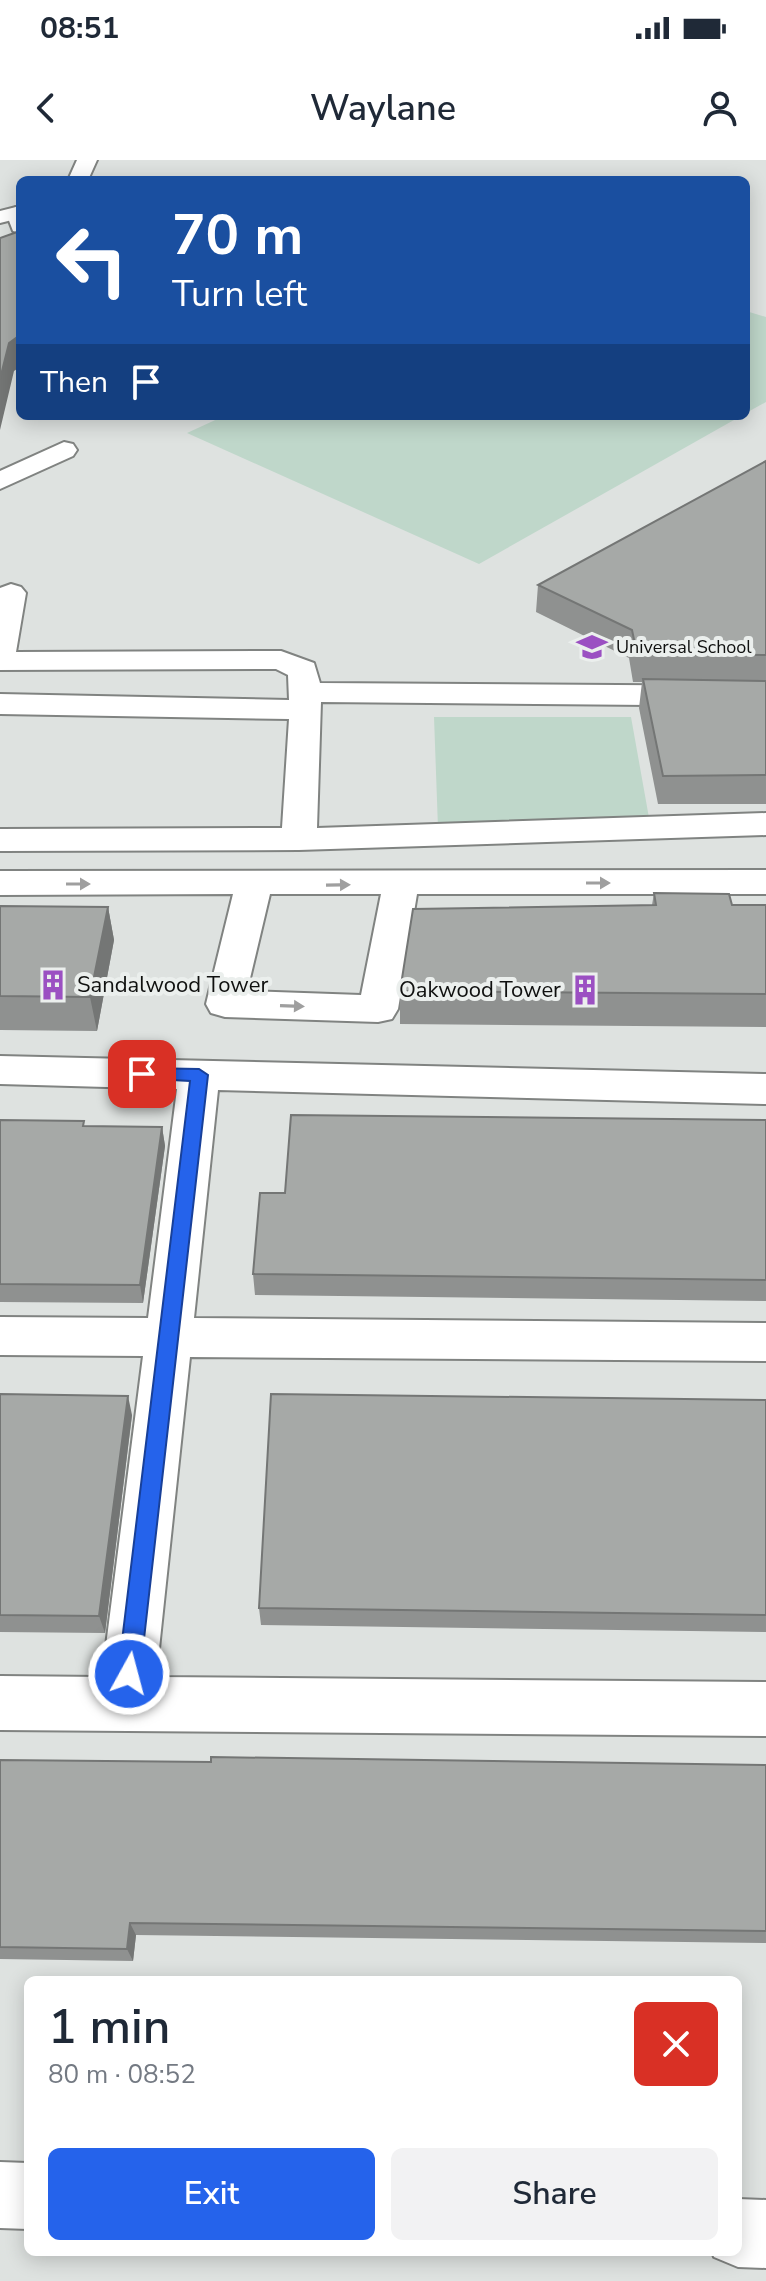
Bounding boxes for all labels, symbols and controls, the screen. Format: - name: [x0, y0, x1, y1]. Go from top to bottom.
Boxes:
- text: 08:51: [40, 8, 119, 49]
- text: Waylane: [310, 84, 456, 133]
- icon: back: [24, 86, 68, 130]
- icon: person: [698, 86, 742, 130]
- text: 70 m: [172, 197, 303, 274]
- icon: left: [40, 208, 144, 312]
- text: Turn left: [172, 270, 307, 319]
- icon: arrive: [124, 360, 168, 404]
- text: Then: [40, 362, 108, 403]
- school or university icon: Universal School: [575, 630, 609, 664]
- place label: Universal School: [616, 635, 752, 659]
- one-way arrow: [586, 877, 611, 889]
- one-way arrow: [66, 878, 91, 890]
- one-way arrow: [326, 879, 351, 891]
- building icon: Sandalwood Tower: [36, 968, 70, 1002]
- place label: Sandalwood Tower: [77, 970, 268, 1000]
- building icon: Oakwood Tower: [568, 973, 602, 1007]
- place label: Oakwood Tower: [399, 975, 561, 1005]
- one-way arrow: [280, 1000, 305, 1013]
- pin: [108, 1040, 176, 1108]
- icon: arrive: [120, 1052, 164, 1096]
- position arrow: [87, 1632, 171, 1716]
- text: 1 min: [48, 1994, 170, 2060]
- button: close: [634, 2002, 718, 2086]
- text: 80 m · 08:52: [48, 2057, 196, 2092]
- button: Exit: [48, 2148, 375, 2240]
- button: Share: [391, 2148, 718, 2240]

